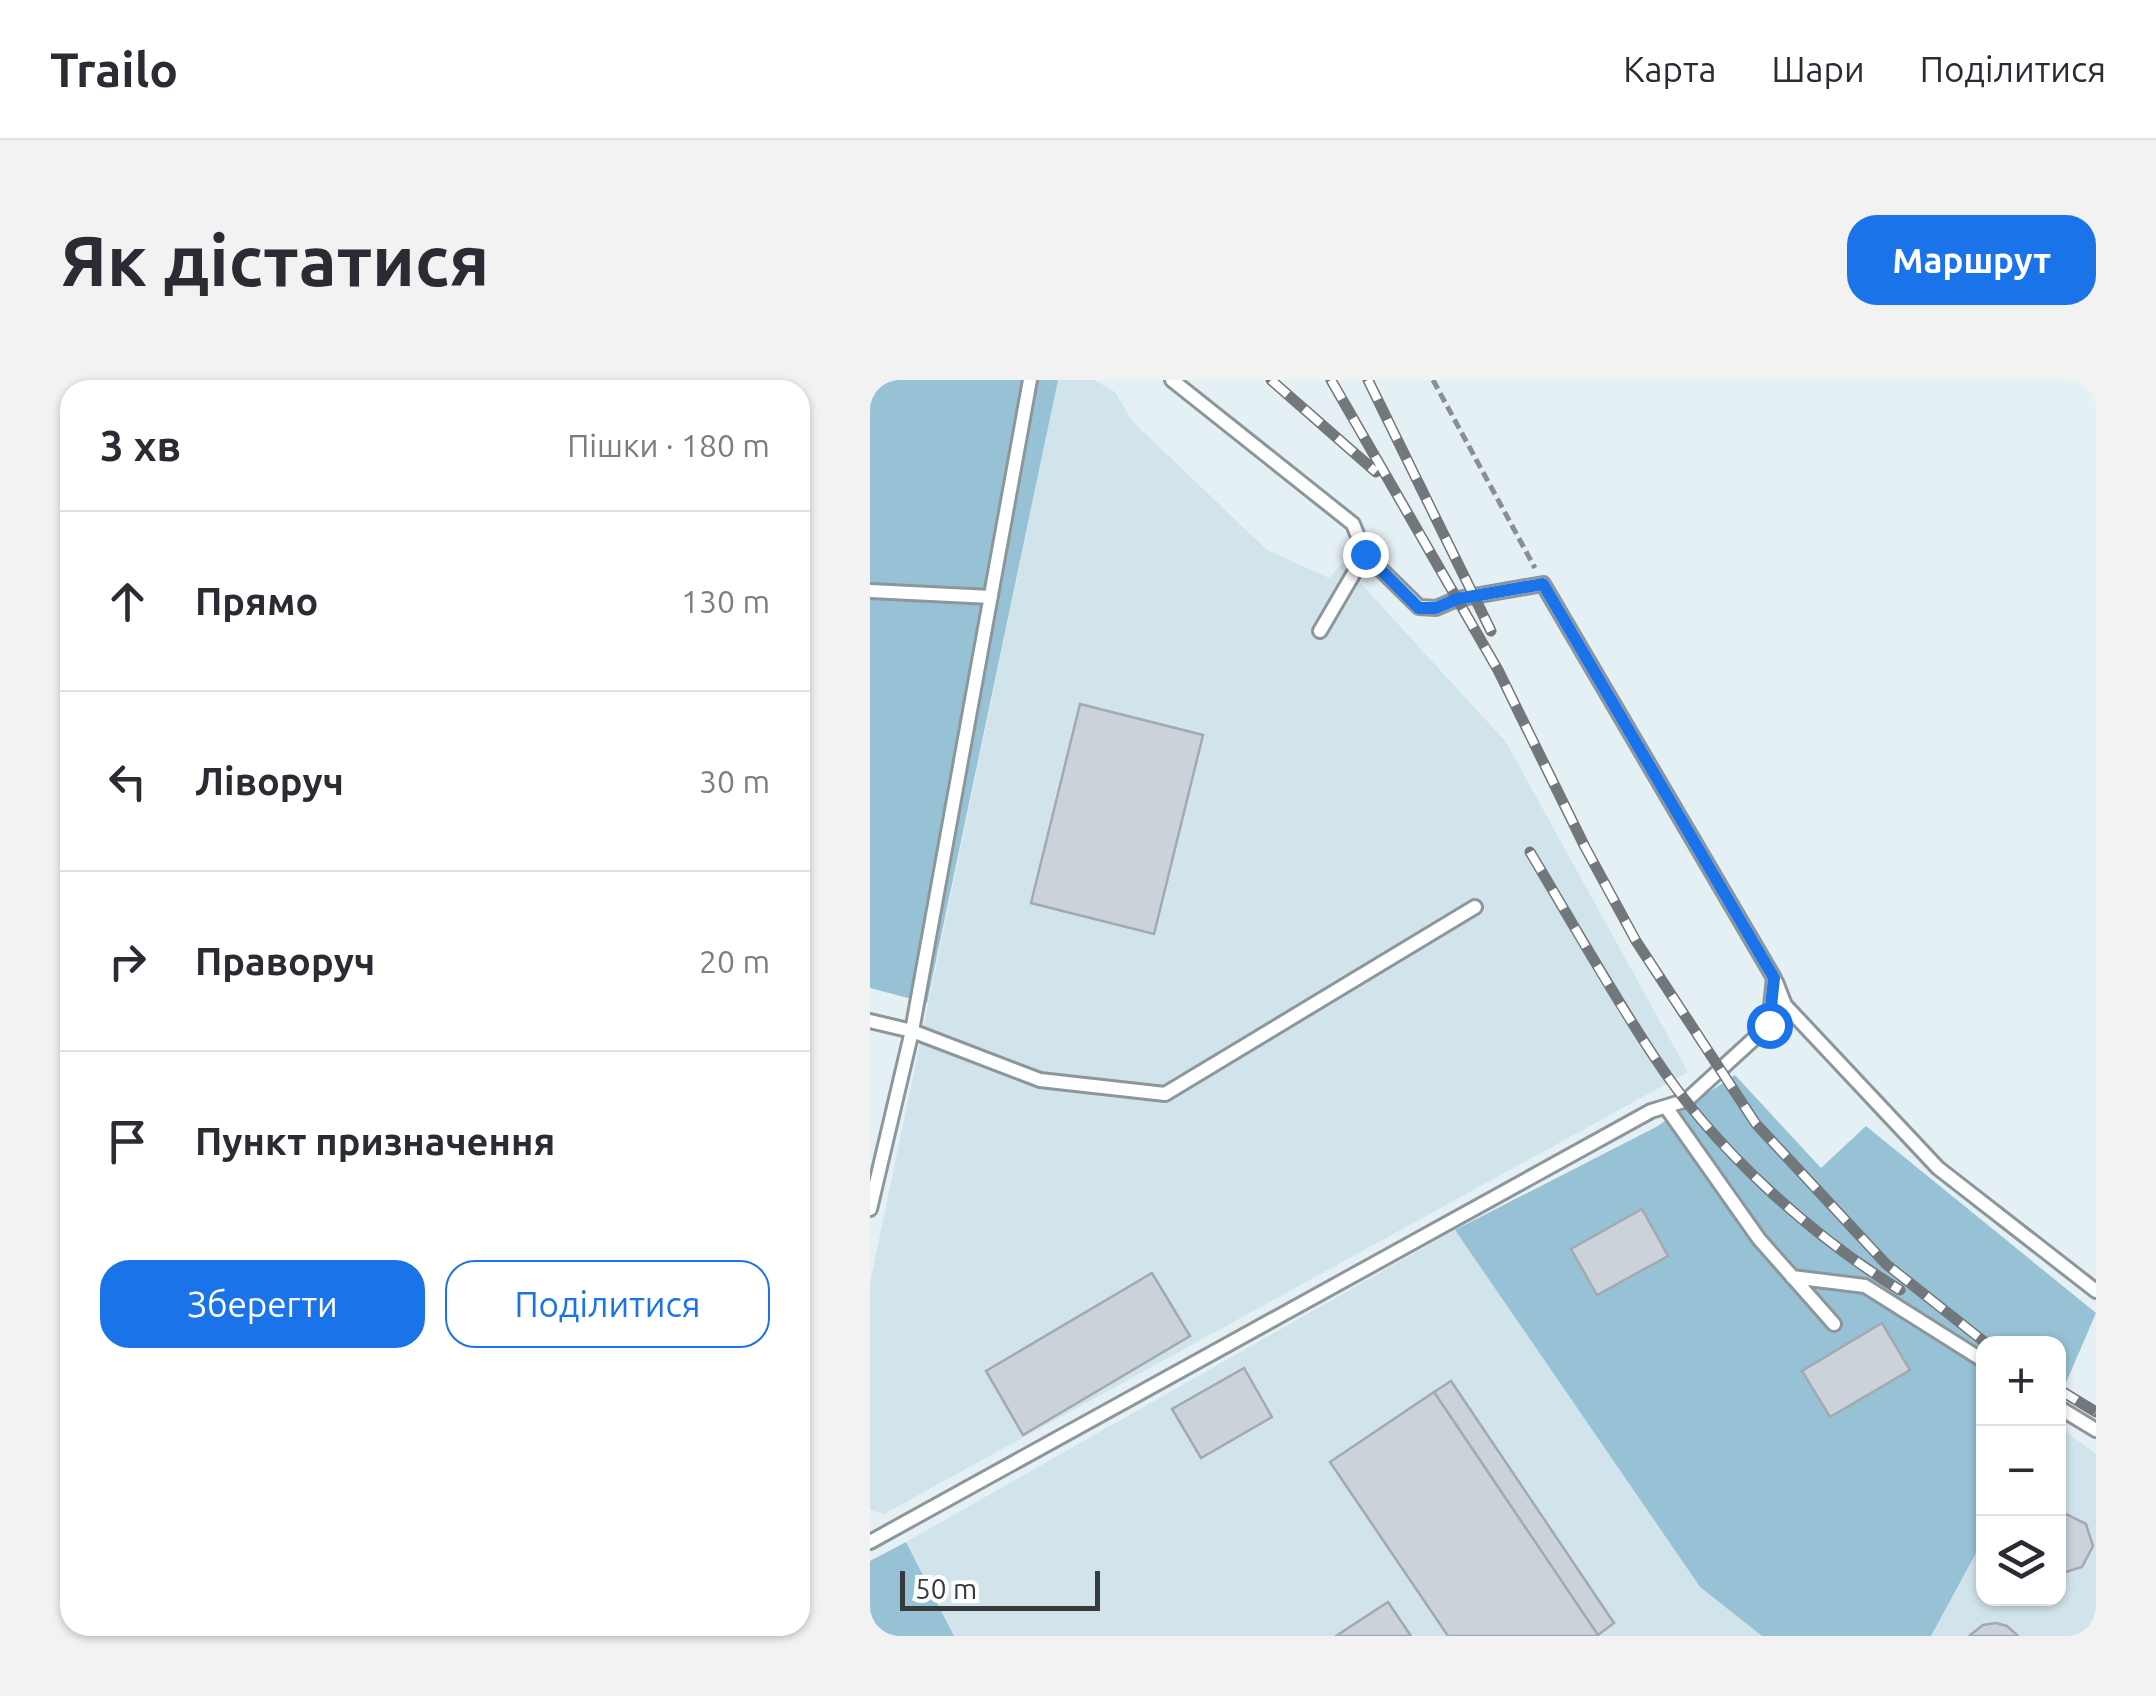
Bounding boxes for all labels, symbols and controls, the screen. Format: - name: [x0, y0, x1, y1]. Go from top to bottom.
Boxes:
- text: Trailo: [50, 42, 178, 96]
- text: Карта: [1623, 49, 1717, 89]
- text: Шари: [1772, 49, 1865, 89]
- text: Поділитися: [1920, 49, 2106, 89]
- button: Маршрут: [1847, 215, 2096, 305]
- text: Як дістатися: [60, 221, 489, 299]
- text: 3 хв: [100, 422, 181, 469]
- text: Пішки · 180 m: [567, 427, 770, 463]
- route end: [1343, 532, 1389, 578]
- icon: ahead: [100, 574, 155, 629]
- text: Прямо: [195, 580, 318, 622]
- text: 130 m: [681, 583, 770, 619]
- icon: left: [100, 754, 155, 809]
- text: Ліворуч: [195, 760, 344, 802]
- text: 30 m: [699, 763, 770, 799]
- icon: right: [100, 934, 155, 989]
- text: Праворуч: [195, 940, 375, 982]
- text: 20 m: [699, 943, 770, 979]
- route start: [1747, 1003, 1793, 1049]
- icon: arrive: [100, 1114, 155, 1169]
- text: Пункт призначення: [195, 1120, 555, 1162]
- button: Зберегти: [100, 1260, 425, 1348]
- button: Поділитися: [445, 1260, 770, 1348]
- map controls: [1976, 1336, 2066, 1606]
- button: +: [1976, 1336, 2066, 1426]
- button: −: [1976, 1426, 2066, 1516]
- button: layers: [1976, 1516, 2066, 1606]
- scale bar: [900, 1566, 1100, 1610]
- text: 50 m: [915, 1573, 977, 1604]

